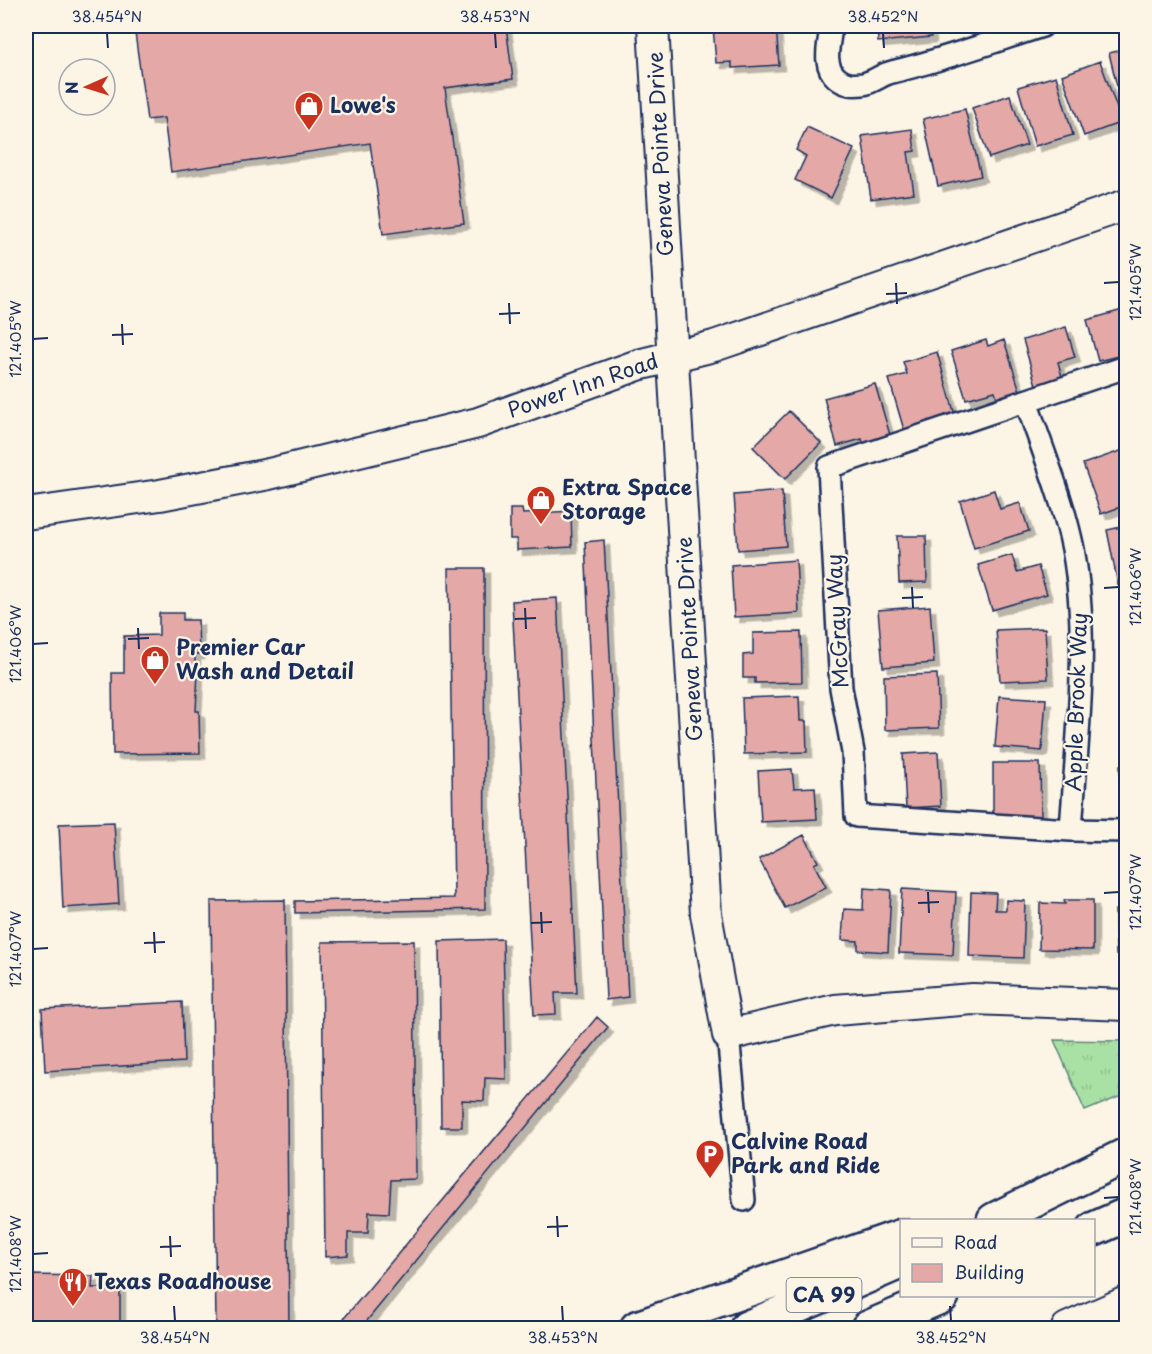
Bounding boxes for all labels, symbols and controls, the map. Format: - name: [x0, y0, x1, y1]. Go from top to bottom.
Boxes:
- text: 38.454°N: [72, 4, 142, 27]
- text: 38.453°N: [460, 4, 530, 27]
- text: 38.452°N: [848, 4, 918, 27]
- street label: Geneva Pointe Drive: [638, 51, 680, 257]
- north arrow: [57, 57, 117, 117]
- text: N: [59, 81, 83, 95]
- place label: Lowe's: [330, 88, 396, 120]
- shop icon: Lowe's: [293, 90, 325, 132]
- text: 121.405°W: [1123, 243, 1146, 321]
- text: 121.405°W: [3, 300, 26, 378]
- street label: Power Inn Road: [503, 343, 662, 425]
- place label: Extra Space Storage: [562, 470, 692, 526]
- shop icon: Extra Space Storage: [525, 484, 557, 526]
- street label: Geneva Pointe Drive: [667, 536, 709, 742]
- text: 121.406°W: [1123, 547, 1146, 626]
- street label: McGray Way: [817, 553, 855, 689]
- text: 121.406°W: [3, 604, 26, 683]
- street label: Apple Brook Way: [1056, 612, 1094, 792]
- place label: Premier Car Wash and Detail: [176, 630, 354, 686]
- shop icon: Premier Car Wash and Detail: [139, 644, 171, 686]
- text: 121.407°W: [1123, 853, 1146, 930]
- text: 121.407°W: [3, 910, 26, 987]
- place label: Calvine Road Park and Ride: [731, 1124, 880, 1180]
- parking icon: Calvine Road Park and Ride: [694, 1138, 726, 1180]
- text: 121.408°W: [1123, 1158, 1146, 1236]
- text: 121.408°W: [3, 1215, 26, 1293]
- legend: [900, 1219, 1095, 1297]
- text: Road: [954, 1228, 998, 1255]
- text: Building: [954, 1258, 1024, 1285]
- place label: Texas Roadhouse: [94, 1264, 271, 1296]
- restaurant icon: Texas Roadhouse: [57, 1266, 89, 1308]
- road number: CA 99: [786, 1278, 862, 1312]
- text: 38.454°N: [140, 1325, 210, 1348]
- text: 38.453°N: [528, 1325, 598, 1348]
- text: 38.452°N: [916, 1325, 986, 1348]

